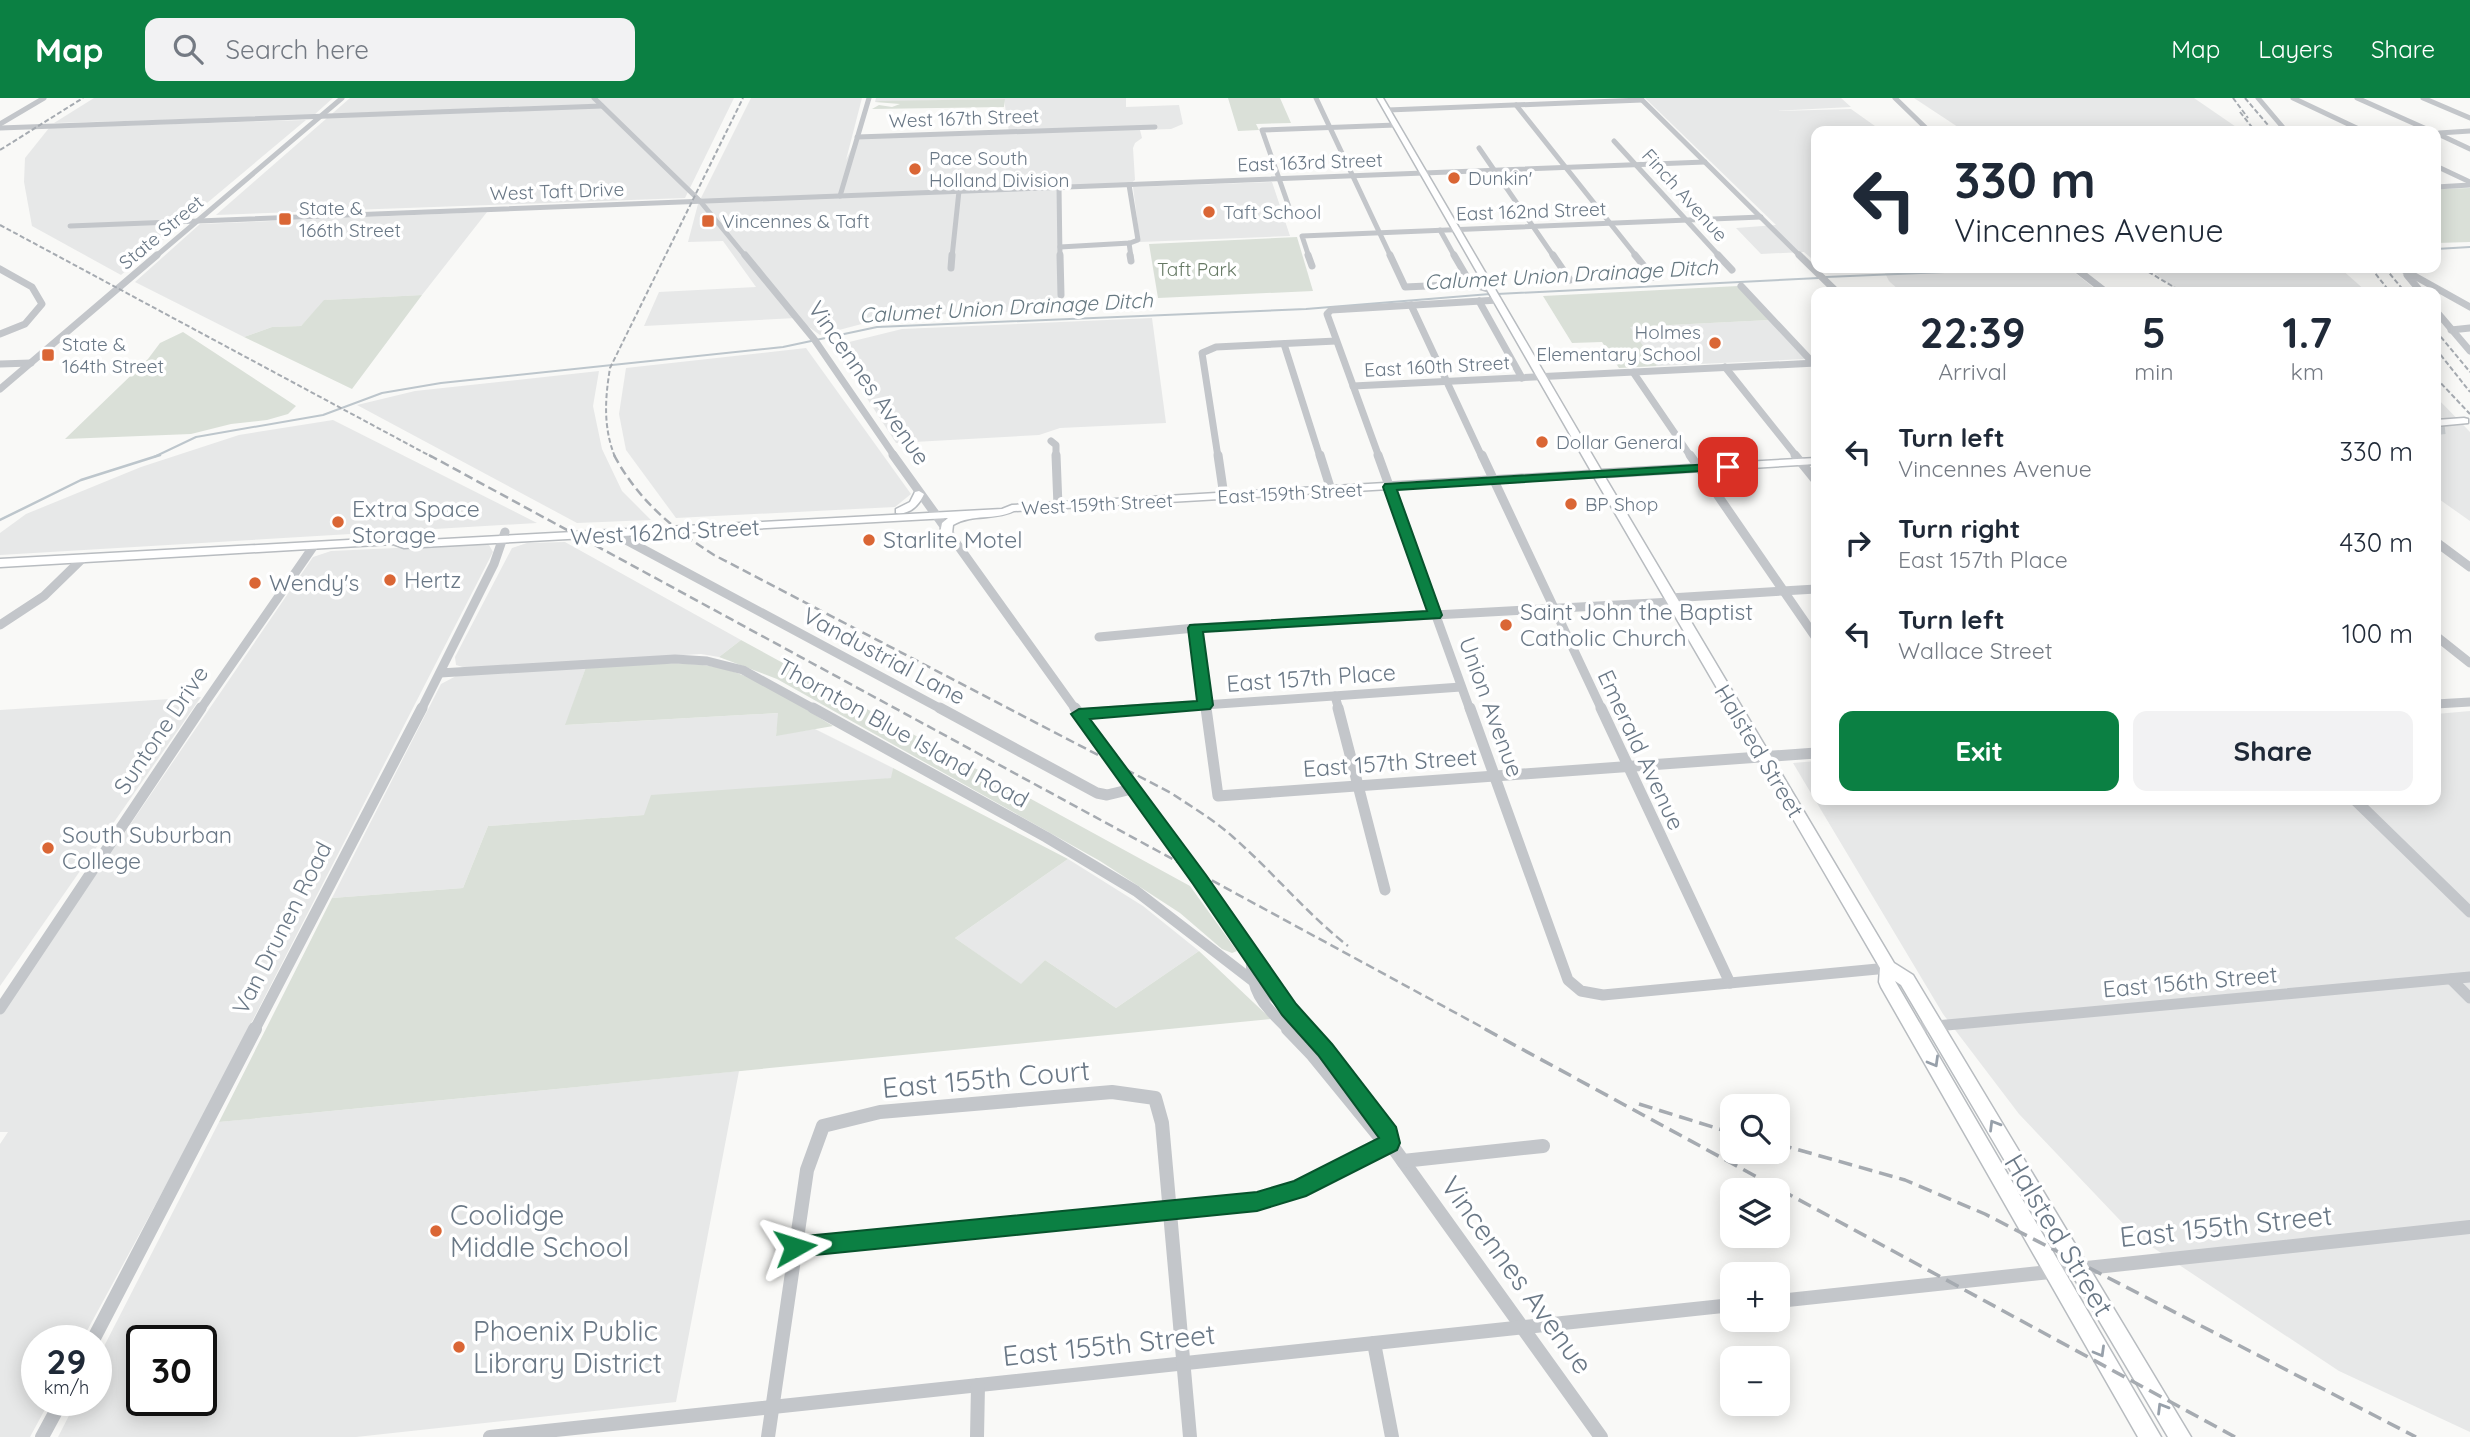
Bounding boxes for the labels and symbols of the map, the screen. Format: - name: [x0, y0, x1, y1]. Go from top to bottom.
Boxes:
- street label: West 167th Street: [888, 103, 1040, 133]
- street label: Finch Avenue: [1637, 144, 1733, 246]
- place label: Pace South Holland Division: [929, 146, 1069, 192]
- street label: East 163rd Street: [1237, 147, 1383, 177]
- marker: Pace South Holland Division: [907, 161, 923, 177]
- place label: Dunkin': [1468, 166, 1532, 190]
- marker: Dunkin': [1446, 170, 1462, 186]
- street label: West Taft Drive: [489, 177, 625, 205]
- street label: State Street: [114, 190, 208, 274]
- place label: State & 166th Street: [299, 196, 401, 242]
- street label: East 162nd Street: [1456, 196, 1606, 226]
- place label: Taft School: [1223, 200, 1321, 224]
- marker: Taft School: [1201, 204, 1217, 220]
- place label: Vincennes & Taft: [722, 209, 870, 233]
- marker: State & 166th Street: [277, 211, 293, 227]
- marker: Vincennes & Taft: [700, 213, 716, 229]
- water label: Calumet Union Drainage Ditch: [1424, 253, 1719, 295]
- park label: Taft Park: [1157, 257, 1237, 281]
- water label: Calumet Union Drainage Ditch: [859, 286, 1154, 328]
- street label: Vincennes Avenue: [802, 295, 937, 470]
- place label: Holmes Elementary School: [1536, 320, 1701, 366]
- place label: State & 164th Street: [62, 332, 164, 378]
- marker: Holmes Elementary School: [1707, 335, 1723, 351]
- marker: State & 164th Street: [40, 347, 56, 363]
- street label: East 160th Street: [1364, 350, 1510, 382]
- place label: Dollar General: [1556, 430, 1683, 454]
- marker: Dollar General: [1534, 434, 1550, 450]
- pin: [1698, 437, 1758, 497]
- street label: East 159th Street: [1217, 477, 1363, 509]
- street label: West 159th Street: [1021, 488, 1173, 520]
- place label: BP Shop: [1585, 492, 1658, 516]
- place label: Extra Space Storage: [352, 494, 480, 549]
- marker: BP Shop: [1563, 496, 1579, 512]
- street label: West 162nd Street: [569, 512, 761, 551]
- marker: Extra Space Storage: [330, 514, 346, 530]
- place label: Starlite Motel: [883, 525, 1023, 554]
- marker: Starlite Motel: [861, 532, 877, 548]
- place label: Hertz: [404, 565, 461, 594]
- place label: Wendy's: [269, 568, 359, 597]
- marker: Hertz: [382, 572, 398, 588]
- marker: Wendy's: [247, 575, 263, 591]
- place label: Saint John the Baptist Catholic Church: [1520, 597, 1753, 652]
- street label: Vandustrial Lane: [798, 601, 970, 711]
- marker: Saint John the Baptist Catholic Church: [1498, 617, 1514, 633]
- street label: Union Avenue: [1453, 633, 1530, 781]
- street label: Thornton Blue Island Road: [772, 651, 1034, 814]
- street label: East 157th Place: [1225, 657, 1397, 698]
- street label: Suntone Drive: [107, 660, 214, 800]
- street label: Emerald Avenue: [1592, 665, 1691, 835]
- street label: Halsted Street: [1708, 679, 1811, 823]
- street label: East 157th Street: [1302, 742, 1478, 783]
- place label: South Suburban College: [62, 820, 232, 875]
- street label: Van Drunen Road: [226, 837, 338, 1019]
- marker: South Suburban College: [40, 840, 56, 856]
- street label: East 156th Street: [2101, 959, 2279, 1004]
- street label: East 155th Court: [881, 1052, 1091, 1105]
- one-way arrow: [1925, 1055, 1938, 1068]
- one-way arrow: [1989, 1120, 2002, 1133]
- street label: Halsted Street: [1997, 1147, 2122, 1322]
- street label: Vincennes Avenue: [1434, 1169, 1601, 1380]
- place label: Coolidge Middle School: [450, 1197, 629, 1264]
- street label: East 155th Street: [2118, 1197, 2334, 1254]
- position arrow: [758, 1210, 832, 1284]
- marker: Coolidge Middle School: [428, 1223, 444, 1239]
- place label: Phoenix Public Library District: [473, 1313, 662, 1380]
- street label: East 155th Street: [1001, 1316, 1217, 1373]
- speed limit sign: 30: [126, 1325, 217, 1416]
- marker: Phoenix Public Library District: [451, 1339, 467, 1355]
- one-way arrow: [2092, 1344, 2105, 1357]
- one-way arrow: [2158, 1402, 2171, 1415]

